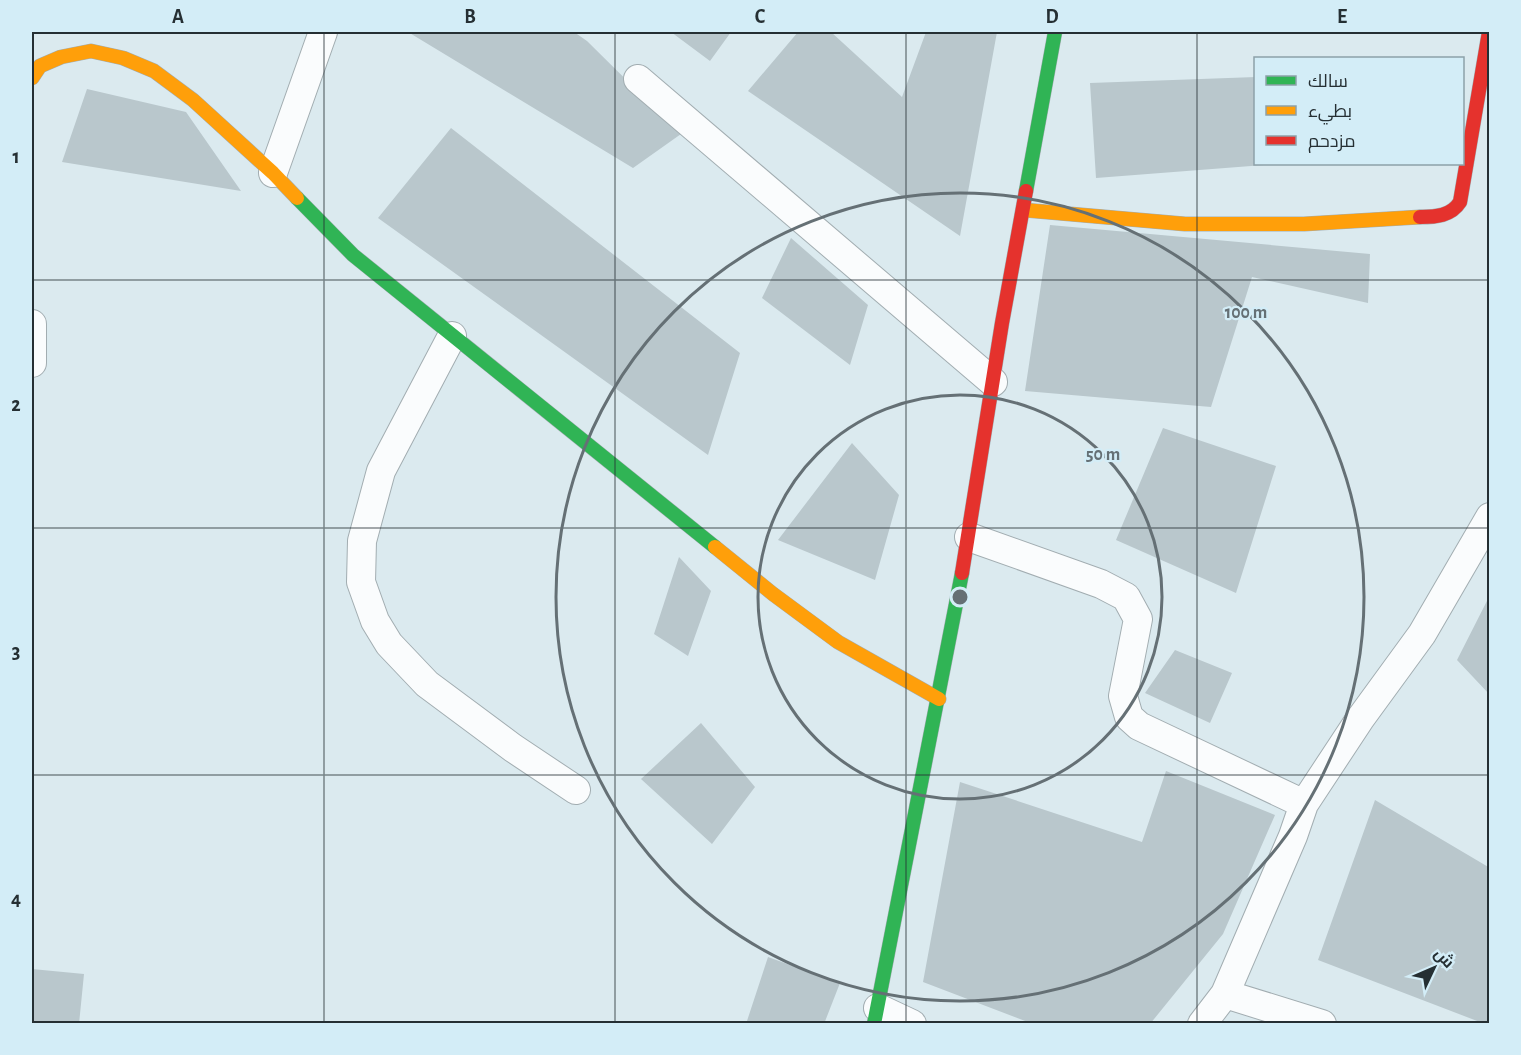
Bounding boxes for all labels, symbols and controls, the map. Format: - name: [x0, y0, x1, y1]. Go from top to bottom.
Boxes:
- text: A: [172, 7, 184, 27]
- text: B: [464, 7, 476, 27]
- text: C: [755, 7, 766, 27]
- text: D: [1045, 7, 1059, 27]
- text: E: [1337, 7, 1347, 27]
- legend: [1254, 57, 1464, 165]
- text: سالك: [1308, 73, 1348, 91]
- text: بطيء: [1308, 103, 1352, 125]
- text: مزدحم: [1308, 133, 1356, 153]
- text: 1: [12, 147, 20, 167]
- text: 100 m: [1225, 304, 1267, 322]
- text: 2: [11, 395, 21, 415]
- text: 50 m: [1086, 446, 1120, 464]
- centre of rings: [950, 587, 970, 607]
- text: 3: [12, 642, 20, 662]
- text: 4: [11, 889, 21, 909]
- north arrow: [1404, 938, 1464, 998]
- text: ش: [1430, 945, 1458, 972]

